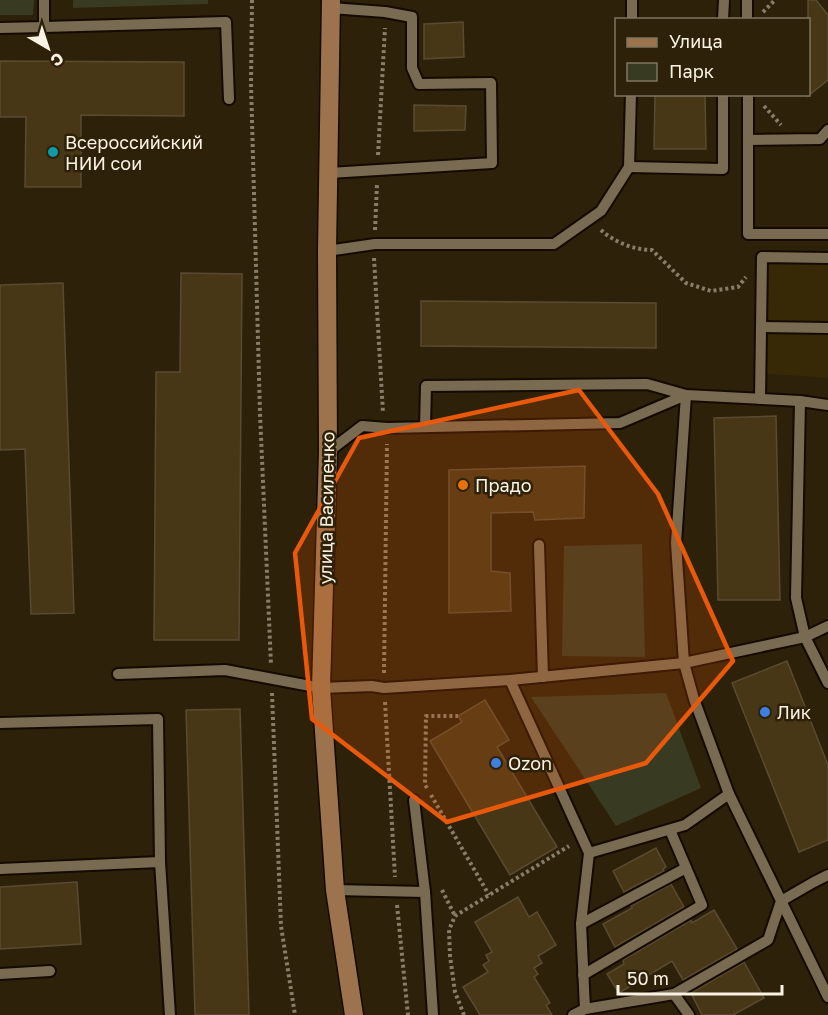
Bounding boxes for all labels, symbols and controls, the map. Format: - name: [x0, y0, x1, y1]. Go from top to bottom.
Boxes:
- north arrow: [18, 18, 78, 78]
- legend: [615, 18, 810, 96]
- text: Улица: [669, 30, 723, 52]
- text: С: [47, 48, 68, 71]
- text: Парк: [669, 60, 714, 82]
- place label: Всероссийский НИИ сои: [65, 131, 203, 174]
- marker: Всероссийский НИИ сои: [46, 145, 60, 159]
- street label: улица Василенко: [314, 431, 338, 585]
- place label: Прадо: [475, 474, 531, 496]
- marker: Прадо: [456, 478, 470, 492]
- place label: Лик: [777, 701, 811, 723]
- marker: Лик: [758, 705, 772, 719]
- place label: Ozon: [508, 752, 552, 774]
- marker: Ozon: [489, 756, 503, 770]
- scale bar: [618, 958, 782, 996]
- text: 50 m: [627, 967, 669, 989]

